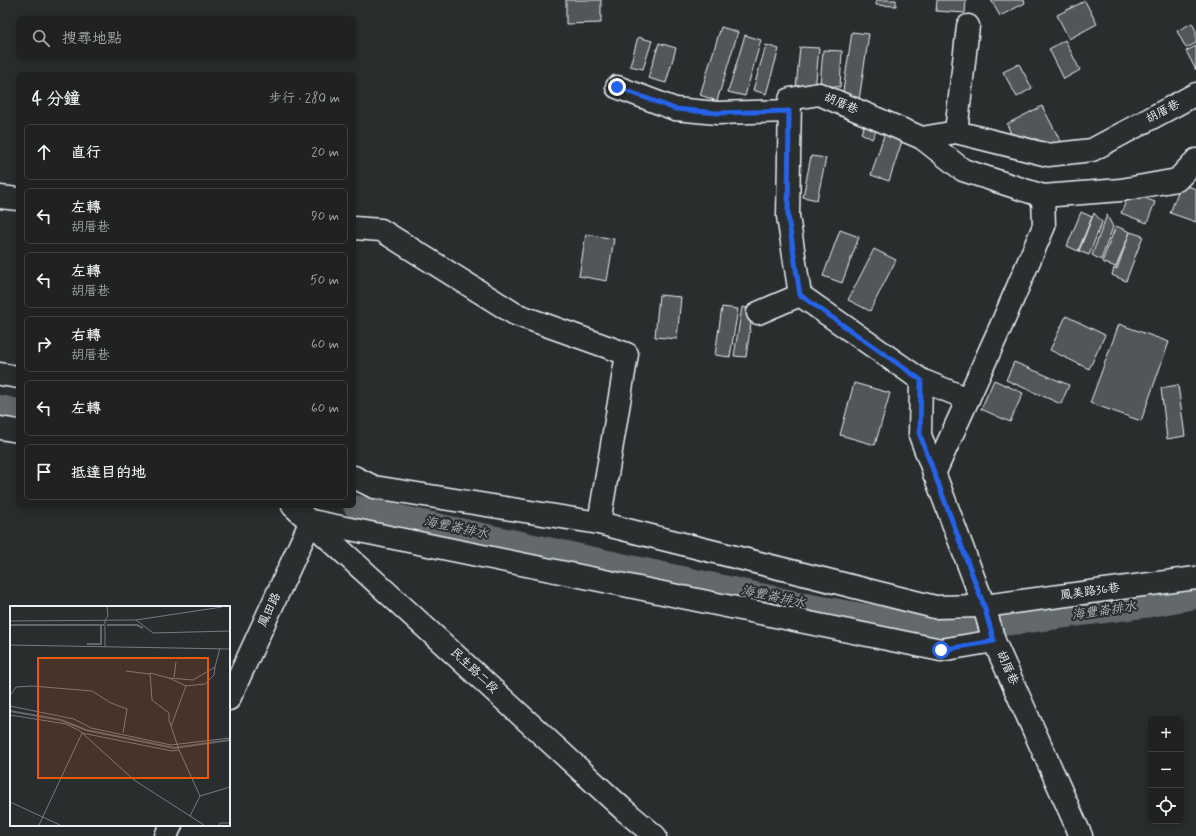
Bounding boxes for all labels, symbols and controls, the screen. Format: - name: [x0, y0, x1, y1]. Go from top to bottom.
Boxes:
- search box: [16, 16, 356, 60]
- icon: search: [30, 27, 52, 49]
- text: 搜尋地點: [62, 29, 122, 49]
- route end: [608, 78, 626, 96]
- text: 4 分鐘: [32, 88, 80, 110]
- street label: 胡厝巷: [820, 89, 861, 118]
- text: 步行 · 280 m: [269, 90, 340, 107]
- street label: 胡厝巷: [1142, 96, 1183, 128]
- icon: ahead: [33, 141, 55, 163]
- text: 直行: [71, 143, 101, 163]
- text: 20 m: [311, 144, 339, 161]
- text: 左轉: [71, 198, 101, 218]
- icon: left: [33, 205, 55, 227]
- text: 90 m: [311, 208, 339, 225]
- text: 胡厝巷: [71, 219, 110, 236]
- text: 左轉: [71, 262, 101, 282]
- icon: left: [33, 269, 55, 291]
- text: 50 m: [310, 272, 339, 289]
- text: 胡厝巷: [71, 283, 110, 300]
- text: 右轉: [71, 326, 101, 346]
- icon: right: [33, 333, 55, 355]
- text: 60 m: [311, 336, 339, 353]
- text: 胡厝巷: [71, 347, 110, 364]
- icon: left: [33, 397, 55, 419]
- text: 左轉: [71, 399, 101, 419]
- text: 60 m: [311, 400, 339, 417]
- icon: arrive: [33, 461, 55, 483]
- text: 抵達目的地: [71, 463, 146, 483]
- water label: 海豐崙排水: [422, 513, 491, 543]
- street label: 鳳美路36巷: [1059, 580, 1121, 604]
- water label: 海豐崙排水: [739, 582, 808, 612]
- street label: 鳳田路: [255, 590, 285, 630]
- water label: 海豐崙排水: [1071, 598, 1138, 624]
- inset map: [10, 606, 230, 826]
- route start: [932, 641, 950, 659]
- street label: 民生路二段: [447, 645, 501, 697]
- street label: 胡厝巷: [992, 647, 1022, 688]
- map controls: [1148, 716, 1184, 824]
- button: +: [1148, 716, 1184, 752]
- button: −: [1148, 752, 1184, 788]
- button: locate: [1148, 788, 1184, 824]

